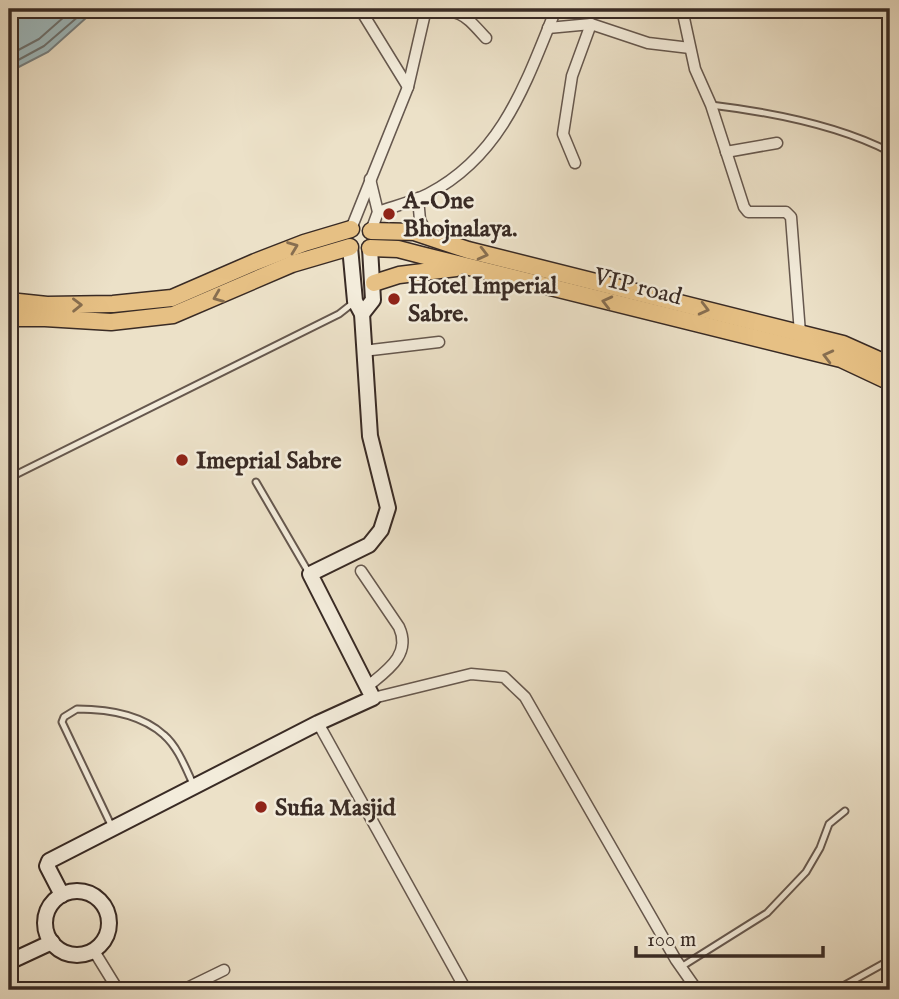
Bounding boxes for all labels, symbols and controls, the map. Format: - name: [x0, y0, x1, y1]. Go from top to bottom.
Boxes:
- place label: A-One Bhojnalaya.: [402, 186, 517, 245]
- marker: A-One Bhojnalaya.: [381, 206, 397, 222]
- one-way arrow: [287, 241, 299, 255]
- one-way arrow: [477, 246, 489, 260]
- street label: VIP road: [589, 261, 685, 313]
- place label: Hotel Imperial Sabre.: [408, 271, 558, 330]
- one-way arrow: [212, 288, 224, 302]
- marker: Hotel Imperial Sabre.: [386, 291, 402, 307]
- one-way arrow: [601, 296, 613, 310]
- one-way arrow: [71, 297, 82, 312]
- one-way arrow: [698, 301, 710, 315]
- one-way arrow: [822, 349, 834, 364]
- place label: Imeprial Sabre: [196, 446, 341, 477]
- marker: Imeprial Sabre: [174, 452, 190, 468]
- place label: Sufia Masjid: [275, 793, 397, 824]
- marker: Sufia Masjid: [253, 799, 269, 815]
- scale bar: [636, 915, 824, 959]
- text: 100 m: [647, 927, 696, 954]

